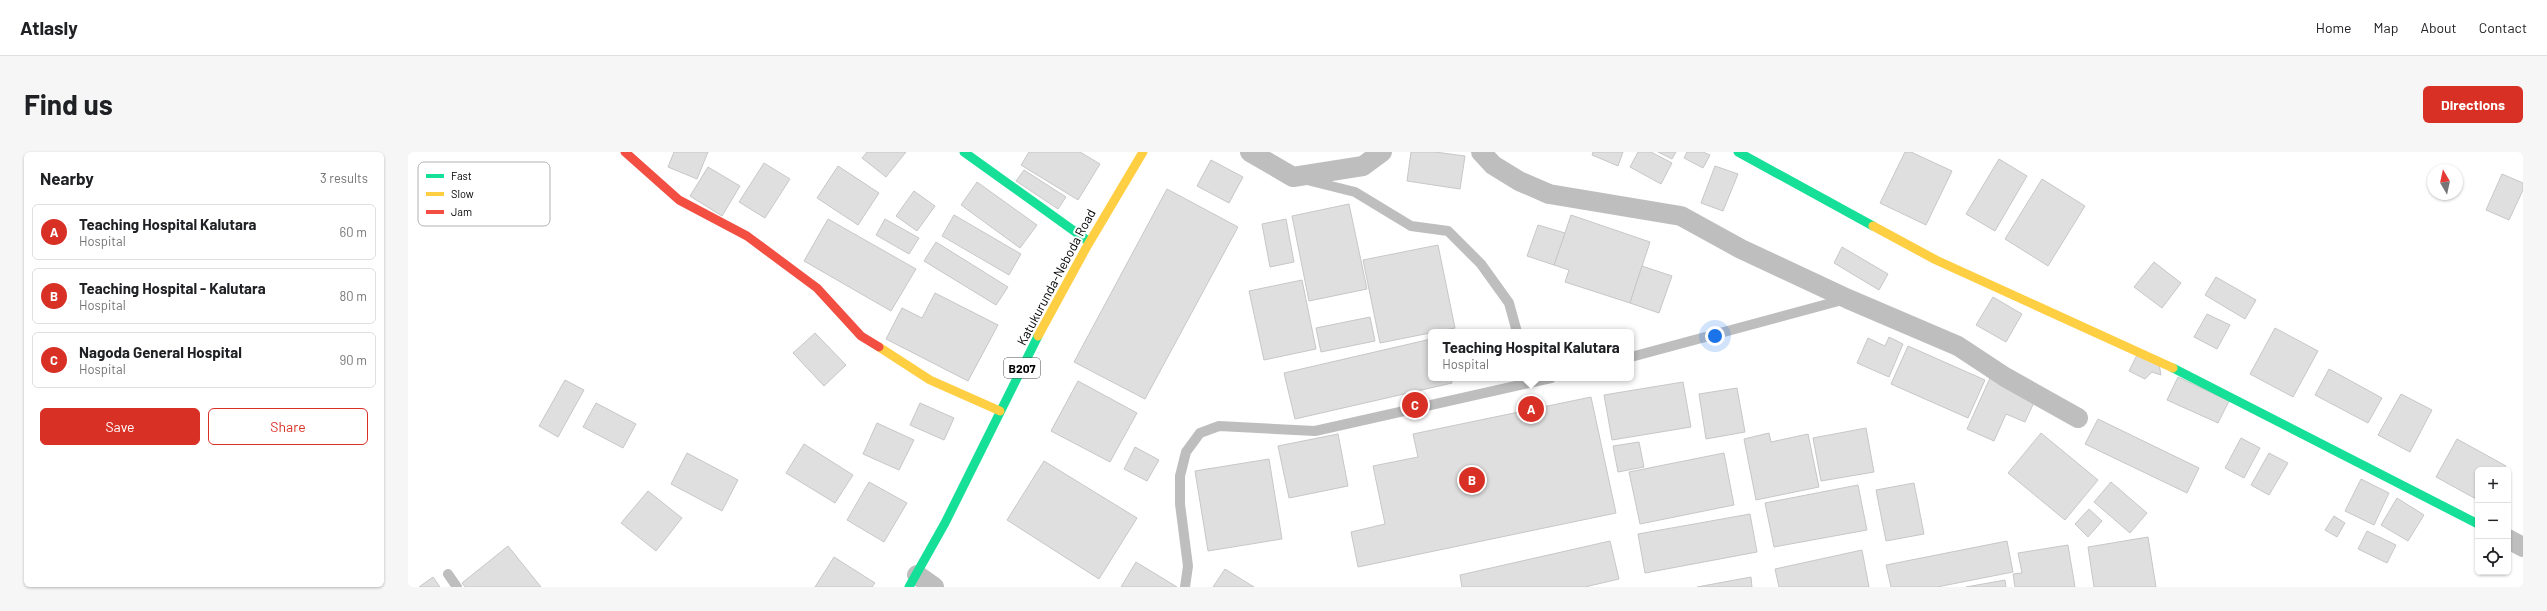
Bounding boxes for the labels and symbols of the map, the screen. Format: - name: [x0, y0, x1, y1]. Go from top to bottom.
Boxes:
- legend: [418, 162, 550, 226]
- north arrow: [2427, 164, 2463, 200]
- text: Fast: [451, 169, 472, 182]
- text: Slow: [451, 187, 474, 200]
- text: Jam: [451, 205, 472, 218]
- street label: Katukurunda-Neboda Road: [1013, 206, 1099, 348]
- your location: [1705, 326, 1725, 346]
- road number: B207: [1004, 358, 1040, 378]
- pin: C: [1402, 390, 1428, 420]
- pin: A: [1518, 394, 1544, 424]
- pin: B: [1459, 465, 1485, 495]

